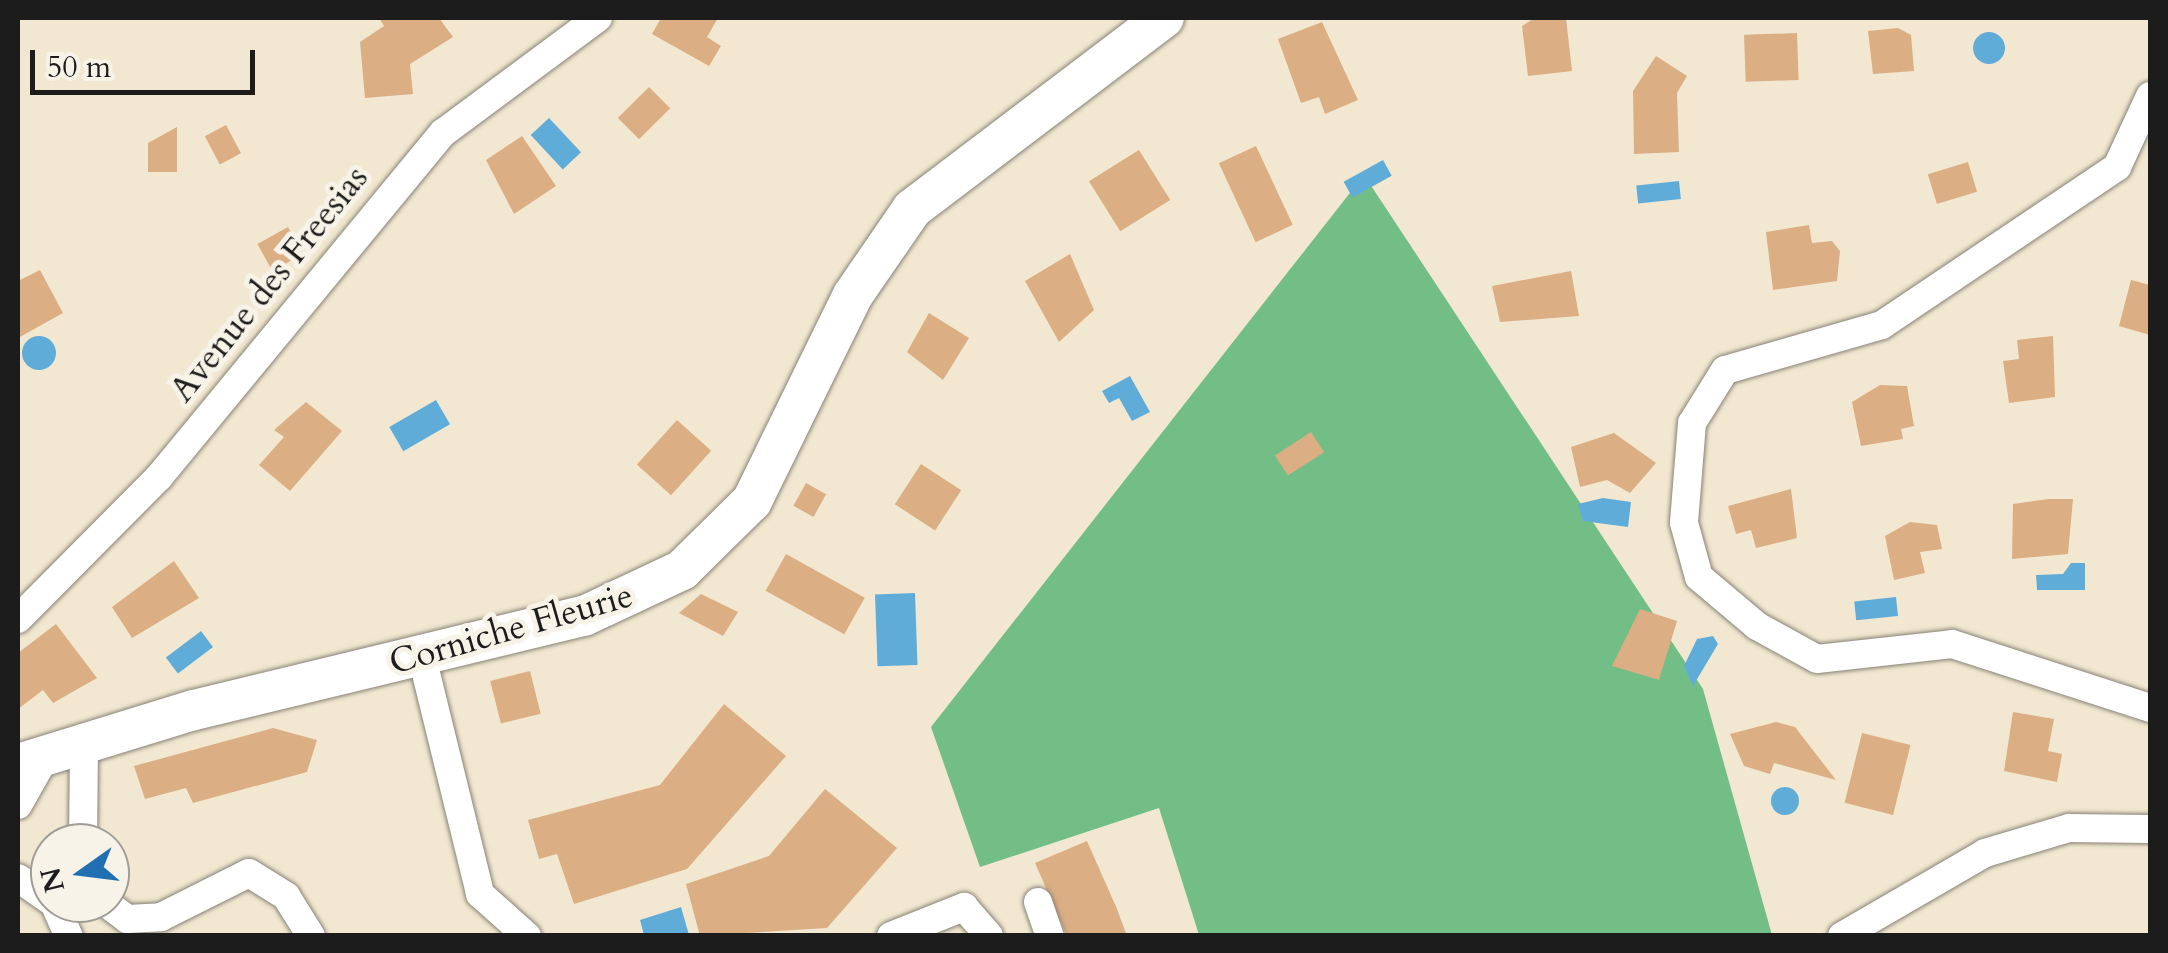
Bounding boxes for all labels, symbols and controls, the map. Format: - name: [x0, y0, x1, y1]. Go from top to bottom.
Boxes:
- scale bar: [35, 30, 260, 92]
- text: 50 m: [47, 47, 111, 88]
- street label: Avenue des Freesias: [161, 158, 377, 410]
- street label: Corniche Fleurie: [385, 574, 637, 684]
- north arrow: [30, 823, 130, 923]
- text: N: [31, 863, 74, 896]

